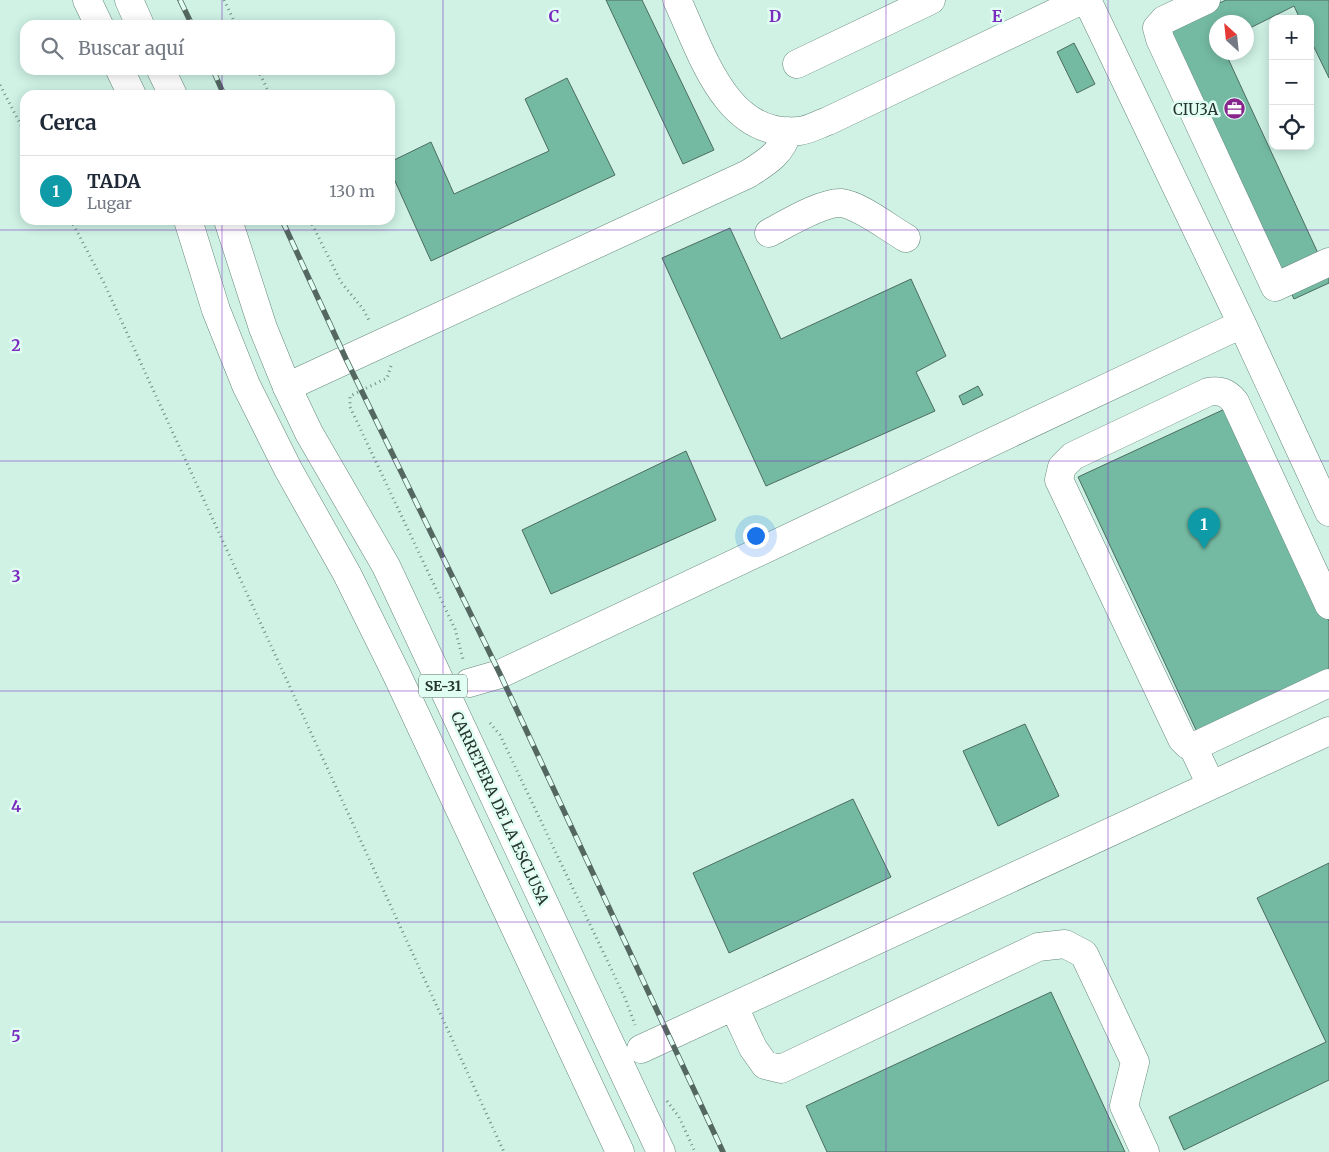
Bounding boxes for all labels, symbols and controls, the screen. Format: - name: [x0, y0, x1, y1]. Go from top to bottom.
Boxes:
- text: C: [549, 6, 559, 26]
- text: D: [769, 6, 781, 26]
- text: E: [992, 6, 1003, 26]
- north arrow: [1209, 15, 1254, 60]
- map controls: [1269, 15, 1314, 150]
- button: +: [1269, 15, 1314, 60]
- search box: [20, 20, 395, 75]
- icon: search: [38, 34, 66, 62]
- text: Buscar aquí: [78, 36, 184, 60]
- button: −: [1269, 60, 1314, 105]
- office icon: CIU3A: [1222, 97, 1246, 121]
- place label: CIU3A: [1173, 100, 1218, 119]
- button: locate: [1269, 105, 1314, 150]
- text: Cerca: [40, 109, 97, 136]
- text: TADA: [87, 169, 141, 193]
- text: 1: [52, 181, 60, 201]
- text: 130 m: [329, 181, 375, 201]
- text: Lugar: [87, 193, 132, 213]
- text: 2: [11, 335, 21, 355]
- pin: 1: [1188, 508, 1220, 549]
- your location: [743, 523, 769, 549]
- text: 3: [11, 566, 21, 586]
- road number: SE-31: [419, 674, 467, 698]
- street label: CARRETERA DE LA ESCLUSA: [447, 708, 553, 908]
- text: 4: [11, 796, 21, 816]
- text: 5: [11, 1026, 21, 1046]

